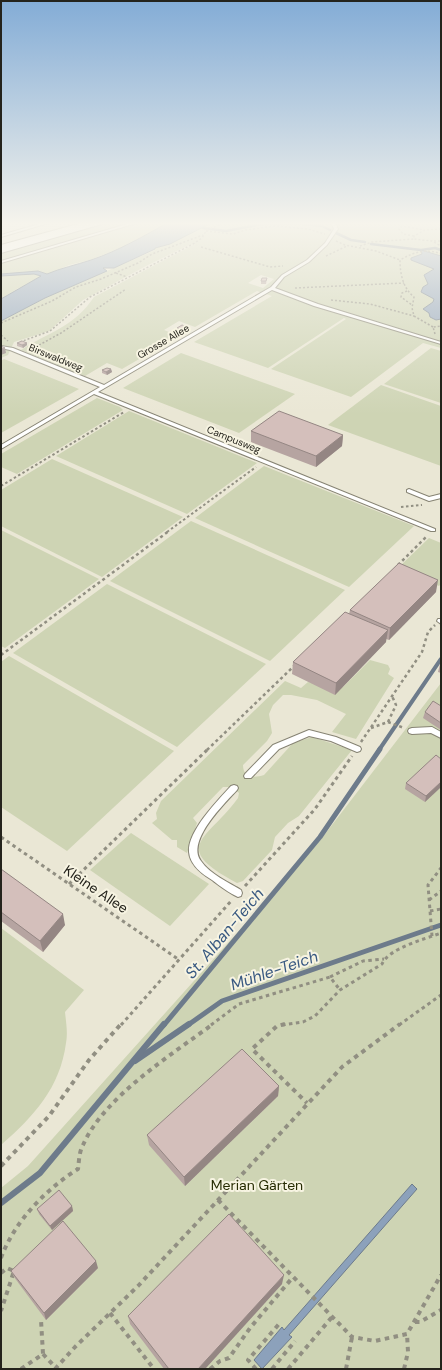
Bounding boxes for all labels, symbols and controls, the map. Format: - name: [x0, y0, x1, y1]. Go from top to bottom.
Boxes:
- street label: Grosse Allee: [135, 321, 192, 362]
- street label: Birswaldweg: [27, 341, 85, 374]
- street label: Campusweg: [205, 423, 263, 456]
- street label: Kleine Allee: [60, 861, 132, 917]
- water label: St. Alban-Teich: [180, 884, 268, 983]
- water label: Mühle-Teich: [228, 946, 321, 995]
- park label: Merian Gärten: [211, 1176, 303, 1194]

